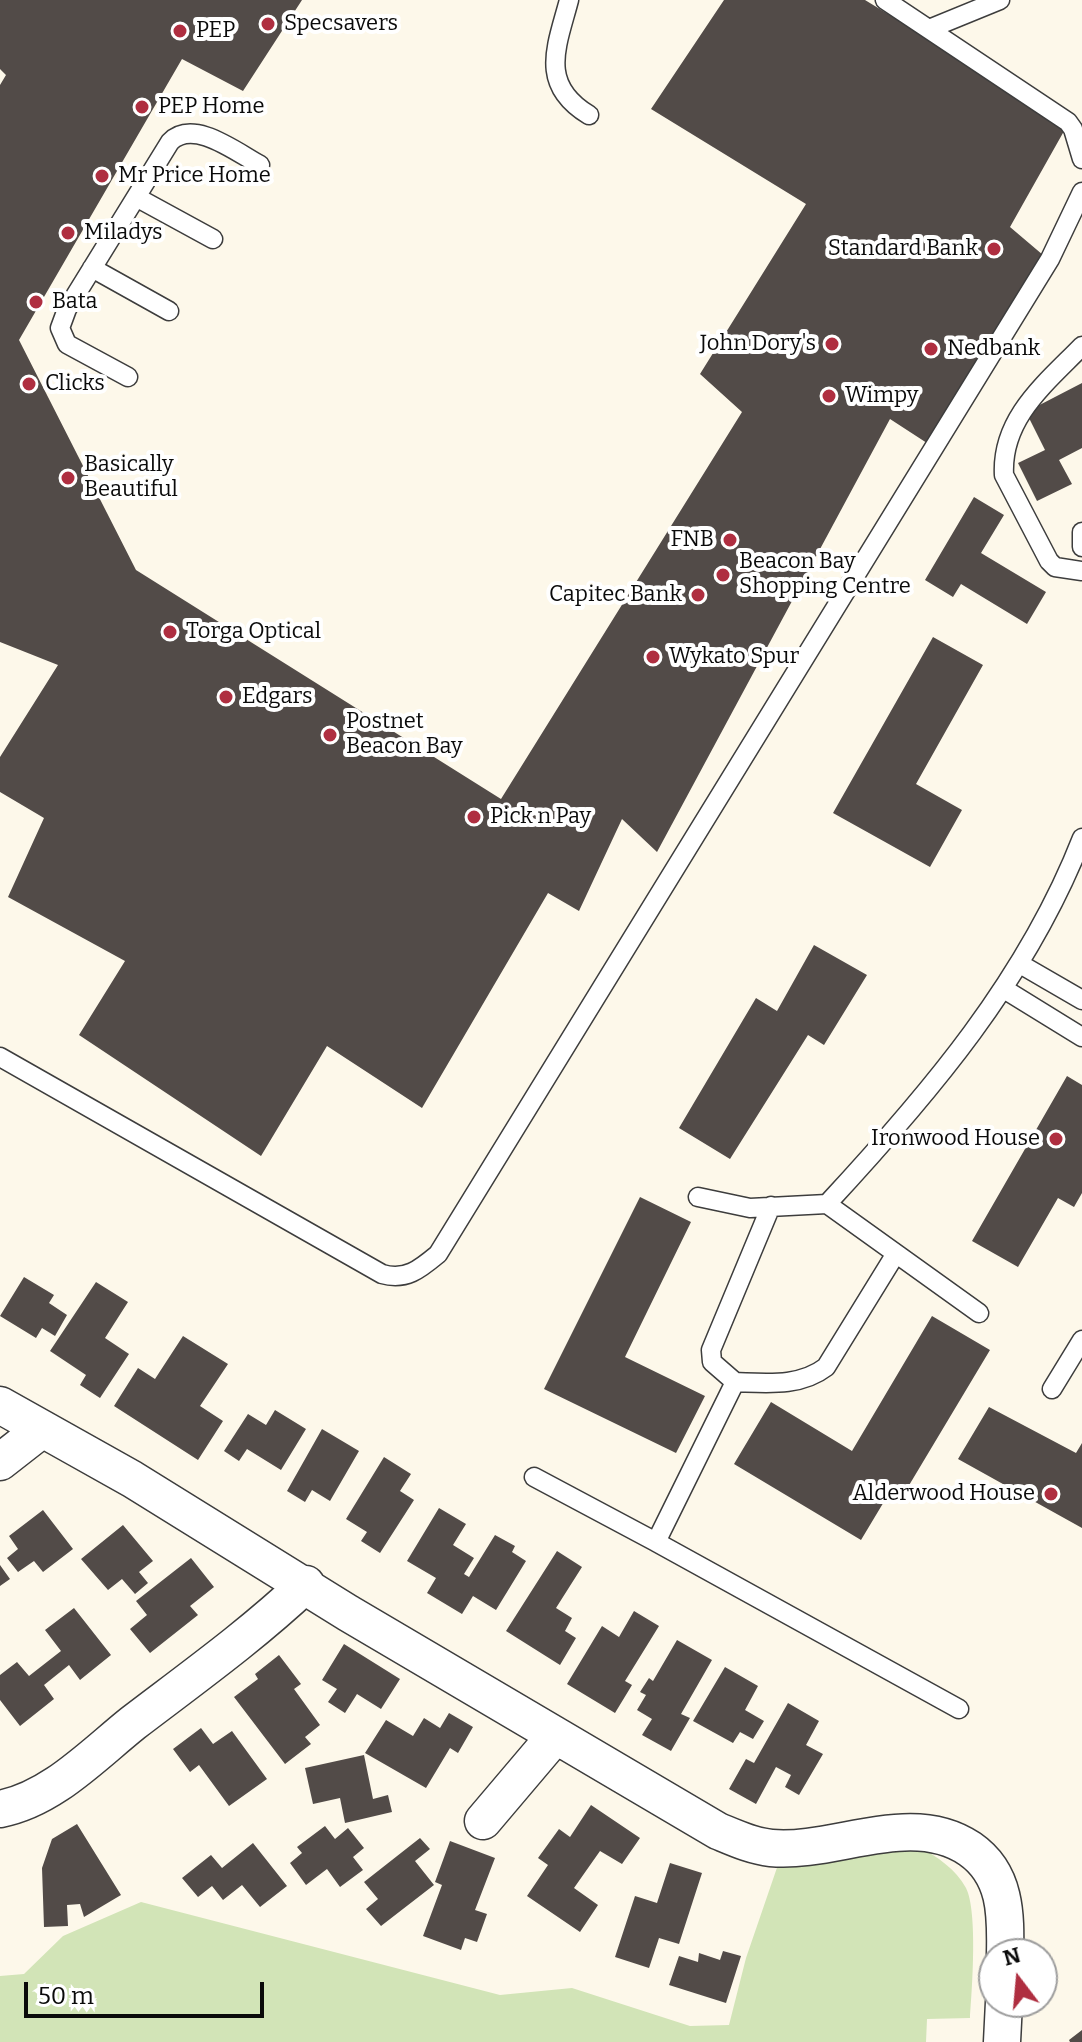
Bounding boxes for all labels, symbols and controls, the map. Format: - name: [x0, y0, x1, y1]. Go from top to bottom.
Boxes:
- place label: Specsavers: [284, 11, 398, 37]
- marker: Specsavers: [259, 15, 277, 33]
- place label: PEP: [196, 18, 235, 44]
- marker: PEP: [171, 22, 189, 40]
- place label: PEP Home: [158, 94, 265, 120]
- marker: PEP Home: [133, 98, 151, 116]
- place label: Mr Price Home: [118, 163, 271, 189]
- marker: Mr Price Home: [93, 167, 111, 185]
- place label: Miladys: [84, 220, 163, 246]
- marker: Miladys: [59, 224, 77, 242]
- place label: Standard Bank: [828, 236, 978, 262]
- marker: Standard Bank: [985, 240, 1003, 258]
- place label: Bata: [52, 289, 97, 315]
- marker: Bata: [27, 293, 45, 311]
- place label: John Dory's: [700, 331, 816, 357]
- marker: John Dory's: [823, 335, 841, 353]
- place label: Nedbank: [947, 336, 1040, 362]
- marker: Nedbank: [922, 340, 940, 358]
- place label: Clicks: [45, 371, 105, 397]
- marker: Clicks: [20, 375, 38, 393]
- place label: Wimpy: [845, 383, 918, 409]
- marker: Wimpy: [820, 387, 838, 405]
- place label: Basically Beautiful: [84, 452, 178, 504]
- marker: Basically Beautiful: [59, 469, 77, 487]
- place label: FNB: [671, 527, 714, 553]
- marker: FNB: [721, 531, 739, 549]
- place label: Beacon Bay Shopping Centre: [739, 549, 911, 600]
- marker: Beacon Bay Shopping Centre: [714, 566, 732, 584]
- place label: Capitec Bank: [549, 582, 682, 608]
- marker: Capitec Bank: [689, 586, 707, 604]
- place label: Torga Optical: [186, 619, 321, 645]
- marker: Torga Optical: [161, 623, 179, 641]
- place label: Wykato Spur: [669, 644, 799, 670]
- marker: Wykato Spur: [644, 648, 662, 666]
- place label: Edgars: [242, 684, 312, 710]
- marker: Edgars: [217, 688, 235, 706]
- place label: Postnet Beacon Bay: [346, 709, 463, 760]
- marker: Postnet Beacon Bay: [321, 726, 339, 744]
- place label: Pick n Pay: [490, 804, 591, 830]
- marker: Pick n Pay: [465, 808, 483, 826]
- place label: Ironwood House: [871, 1126, 1040, 1152]
- marker: Ironwood House: [1047, 1130, 1065, 1148]
- place label: Alderwood House: [852, 1481, 1035, 1507]
- marker: Alderwood House: [1042, 1485, 1060, 1503]
- north arrow: [978, 1938, 1058, 2018]
- text: N: [1000, 1941, 1024, 1972]
- scale bar: [28, 1966, 268, 2016]
- text: 50 m: [38, 1982, 94, 2010]

